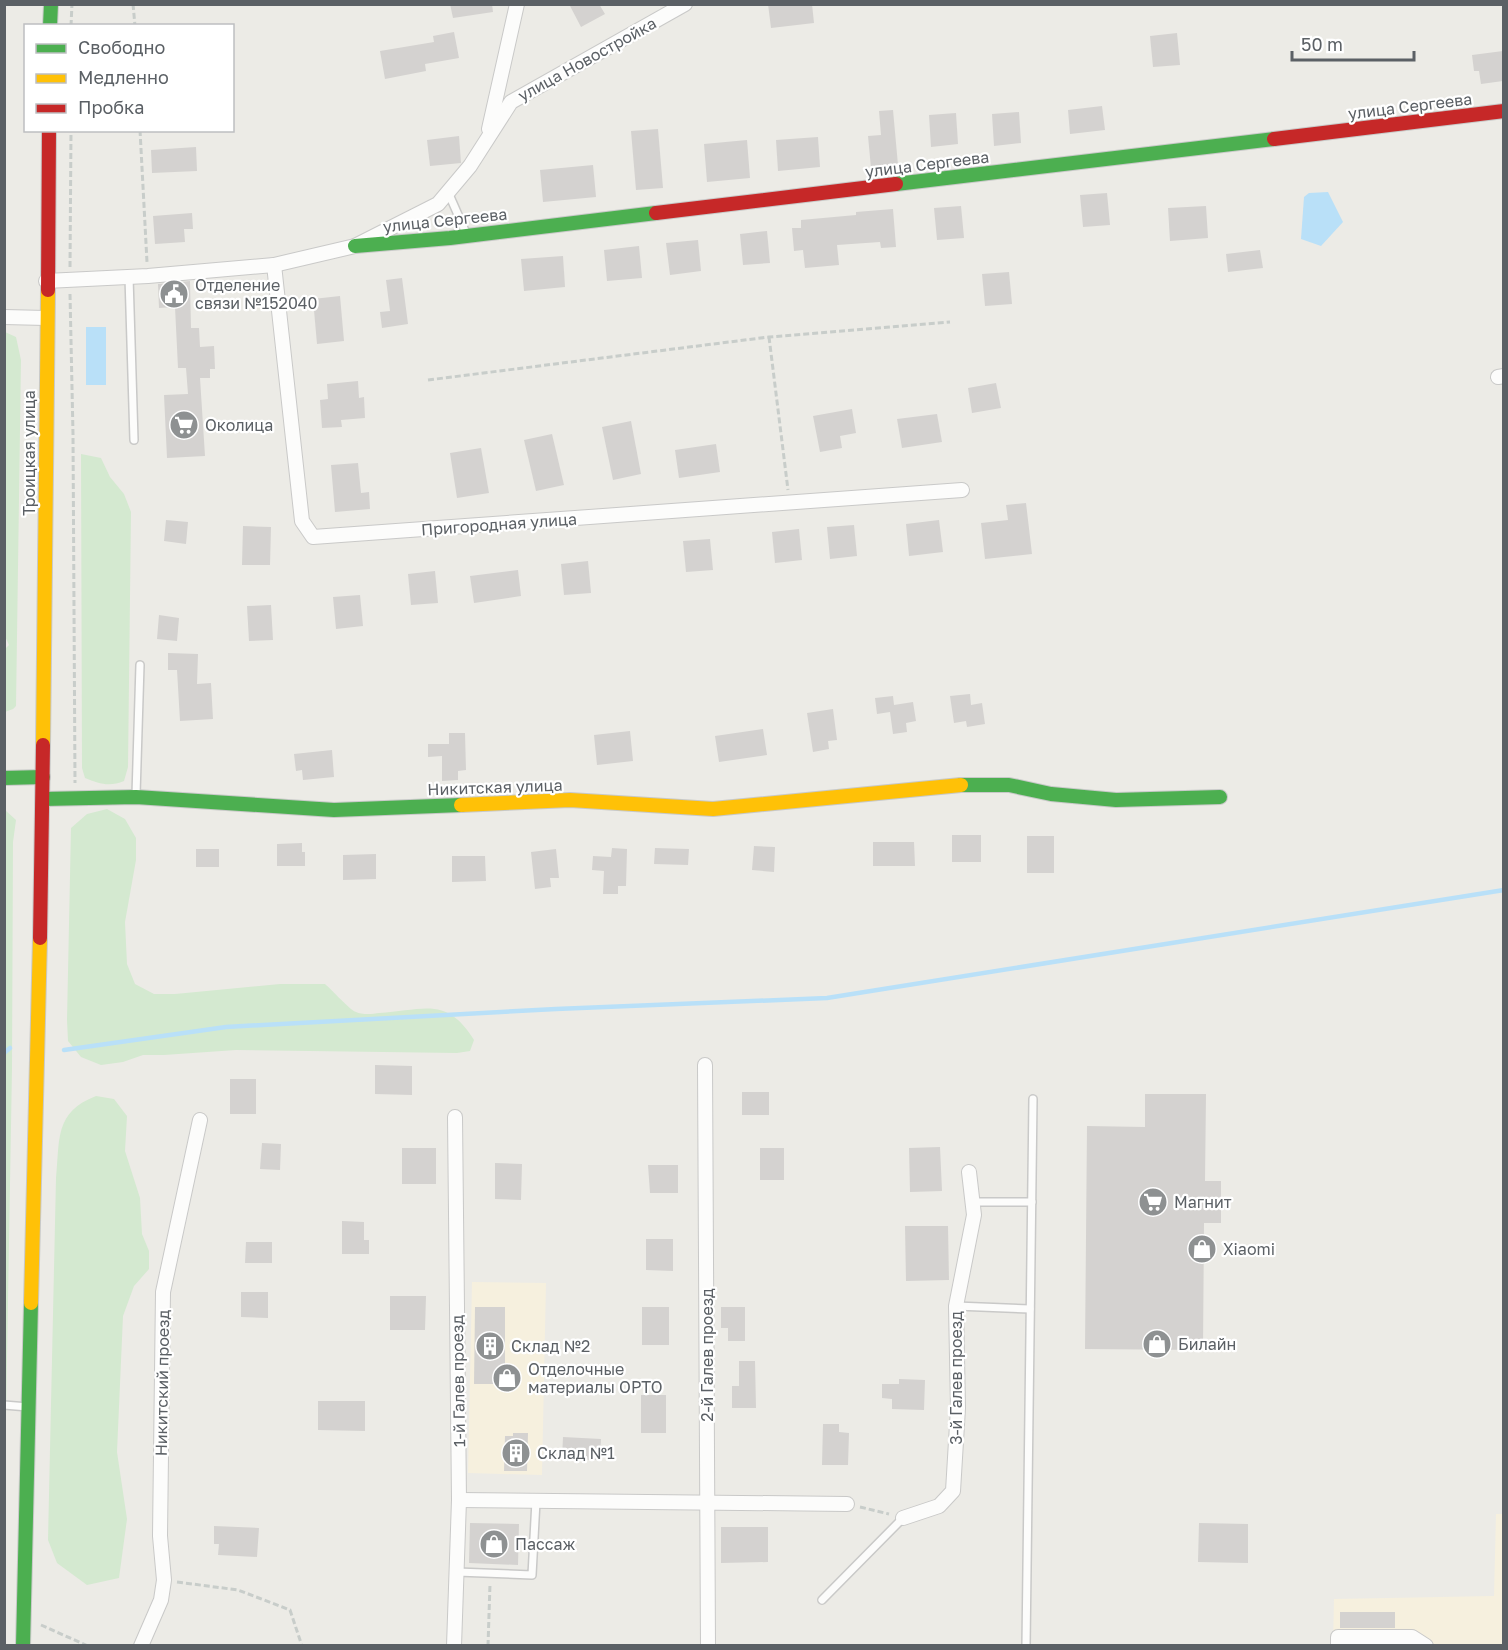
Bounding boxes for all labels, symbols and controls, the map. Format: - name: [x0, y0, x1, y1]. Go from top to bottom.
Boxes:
- street label: улица Новостройка: [514, 13, 660, 105]
- legend: [24, 24, 234, 132]
- scale bar: [1292, 24, 1414, 62]
- text: 50 m: [1301, 33, 1343, 55]
- text: Свободно: [78, 36, 165, 58]
- text: Медленно: [78, 66, 169, 88]
- street label: улица Сергеева: [1347, 88, 1473, 124]
- text: Пробка: [78, 96, 144, 118]
- street label: улица Сергеева: [864, 146, 990, 182]
- street label: улица Сергеева: [382, 204, 508, 236]
- place label: Отделение связи №152040: [195, 275, 317, 313]
- public building icon: Отделение связи №152040: [158, 278, 190, 310]
- street label: Троицкая улица: [19, 390, 39, 516]
- supermarket icon: Околица: [168, 409, 200, 441]
- place label: Околица: [205, 415, 273, 435]
- street label: Пригородная улица: [420, 509, 578, 539]
- street label: Никитская улица: [427, 775, 563, 799]
- supermarket icon: Магнит: [1137, 1186, 1169, 1218]
- place label: Магнит: [1174, 1192, 1232, 1212]
- shop icon: Xiaomi: [1186, 1233, 1218, 1265]
- place label: Xiaomi: [1223, 1239, 1275, 1259]
- street label: 2-й Галев проезд: [697, 1288, 717, 1422]
- street label: Никитский проезд: [151, 1309, 173, 1456]
- street label: 3-й Галев проезд: [946, 1311, 966, 1445]
- street label: 1-й Галев проезд: [447, 1314, 469, 1447]
- shop icon: Билайн: [1141, 1328, 1173, 1360]
- building icon: Склад №2: [474, 1330, 506, 1362]
- place label: Билайн: [1178, 1334, 1236, 1354]
- place label: Склад №2: [511, 1336, 590, 1356]
- place label: Отделочные материалы ОРТО: [528, 1359, 663, 1397]
- shop icon: Отделочные материалы ОРТО: [491, 1362, 523, 1394]
- building icon: Склад №1: [500, 1437, 532, 1469]
- place label: Склад №1: [537, 1443, 615, 1463]
- shop icon: Пассаж: [478, 1528, 510, 1560]
- place label: Пассаж: [515, 1534, 576, 1554]

